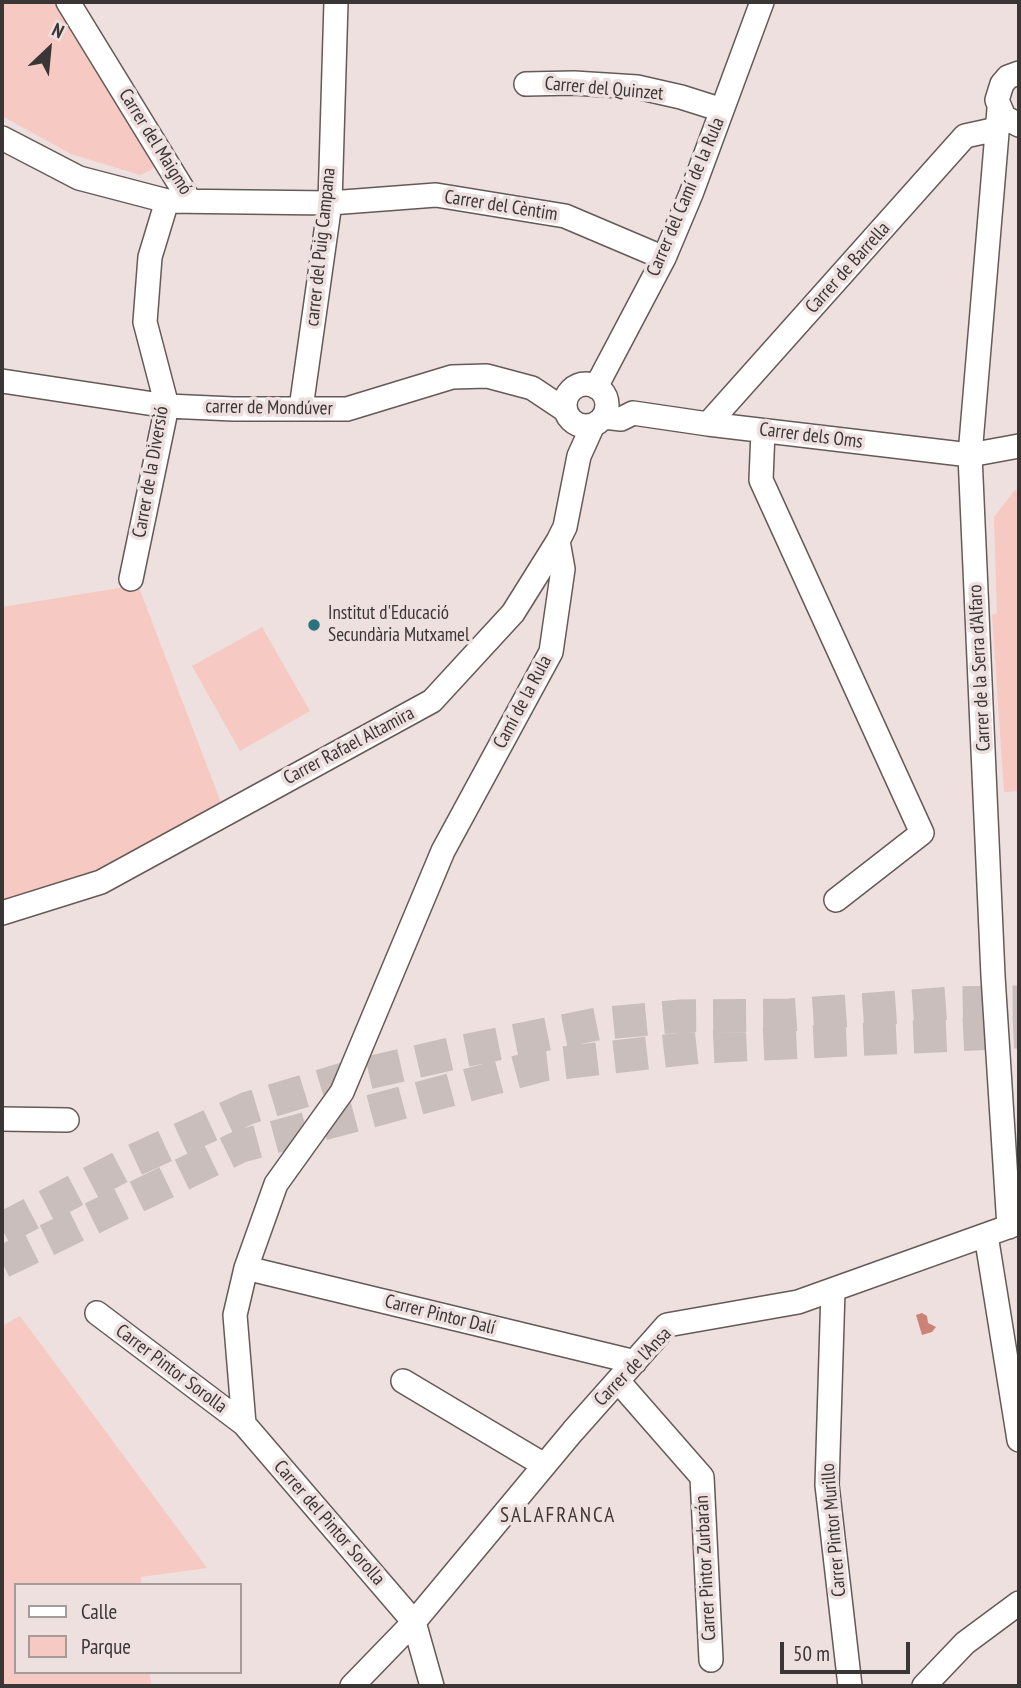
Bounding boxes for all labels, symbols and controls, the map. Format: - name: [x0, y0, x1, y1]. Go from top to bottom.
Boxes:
- north arrow: [14, 14, 84, 84]
- text: N: [48, 17, 68, 43]
- street label: Carrer del Quinzet: [544, 72, 664, 106]
- street label: Carrer del Maigmó: [113, 85, 197, 199]
- street label: Carrer del Camí de la Rula: [642, 114, 730, 280]
- street label: carrer del Puig Campana: [301, 167, 341, 327]
- street label: Carrer del Cèntim: [443, 186, 559, 226]
- street label: Carrer de Barrella: [801, 218, 895, 318]
- street label: carrer de Mondúver: [205, 395, 333, 421]
- street label: Carrer de la Diversió: [128, 405, 174, 539]
- street label: Carrer dels Oms: [758, 418, 864, 454]
- street label: Carrer de la Serra d'Alfaro: [964, 584, 996, 752]
- place label: Institut d'Educació Secundària Mutxamel: [328, 603, 469, 647]
- marker: Institut d'Educació Secundària Mutxamel: [306, 617, 322, 633]
- street label: Camí de la Rula: [489, 652, 557, 752]
- street label: Carrer Rafael Altamira: [280, 702, 418, 790]
- street label: Carrer Pintor Dalí: [382, 1290, 498, 1340]
- street label: Carrer Pintor Sorolla: [111, 1320, 231, 1418]
- street label: Carrer de l'Ansa: [590, 1323, 676, 1411]
- street label: Carrer del Pintor Sorolla: [269, 1456, 389, 1590]
- street label: Carrer Pintor Murillo: [817, 1462, 851, 1598]
- street label: Carrer Pintor Zurbarán: [691, 1495, 721, 1641]
- district label: SALAFRANCA: [501, 1503, 615, 1529]
- legend: [14, 1583, 242, 1674]
- text: Calle: [81, 1598, 117, 1625]
- scale bar: [783, 1628, 912, 1672]
- text: Parque: [81, 1633, 131, 1660]
- text: 50 m: [793, 1640, 830, 1667]

